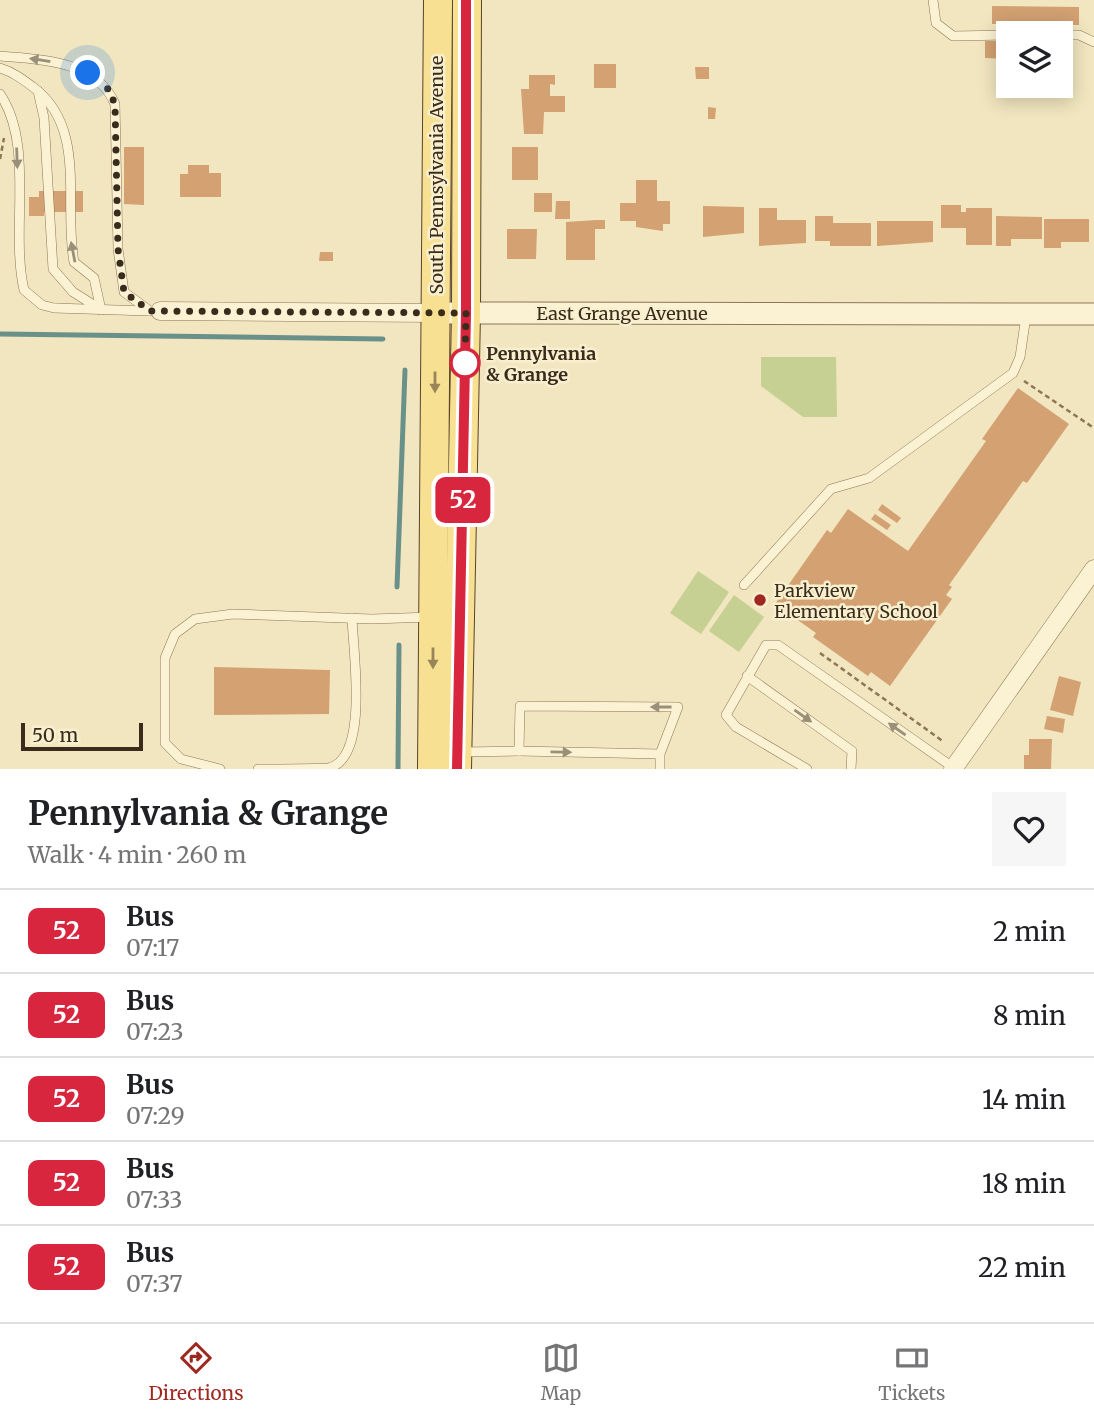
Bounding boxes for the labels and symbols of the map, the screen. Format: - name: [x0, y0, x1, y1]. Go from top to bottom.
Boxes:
- one-way arrow: [29, 54, 51, 65]
- your location: [70, 55, 105, 90]
- street label: South Pennsylvania Avenue: [425, 56, 448, 294]
- one-way arrow: [12, 148, 23, 170]
- one-way arrow: [67, 241, 78, 263]
- street label: East Grange Avenue: [536, 302, 708, 325]
- place label: Pennylvania & Grange: [486, 342, 596, 386]
- marker: Pennylvania & Grange: [450, 348, 480, 378]
- one-way arrow: [429, 371, 441, 393]
- line badge: 52: [432, 477, 494, 523]
- place label: Parkview Elementary School: [774, 579, 938, 623]
- marker: Parkview Elementary School: [752, 592, 768, 608]
- one-way arrow: [427, 647, 439, 669]
- one-way arrow: [649, 701, 671, 713]
- one-way arrow: [794, 709, 812, 723]
- scale bar: [21, 720, 144, 752]
- one-way arrow: [888, 722, 906, 736]
- one-way arrow: [550, 746, 572, 758]

